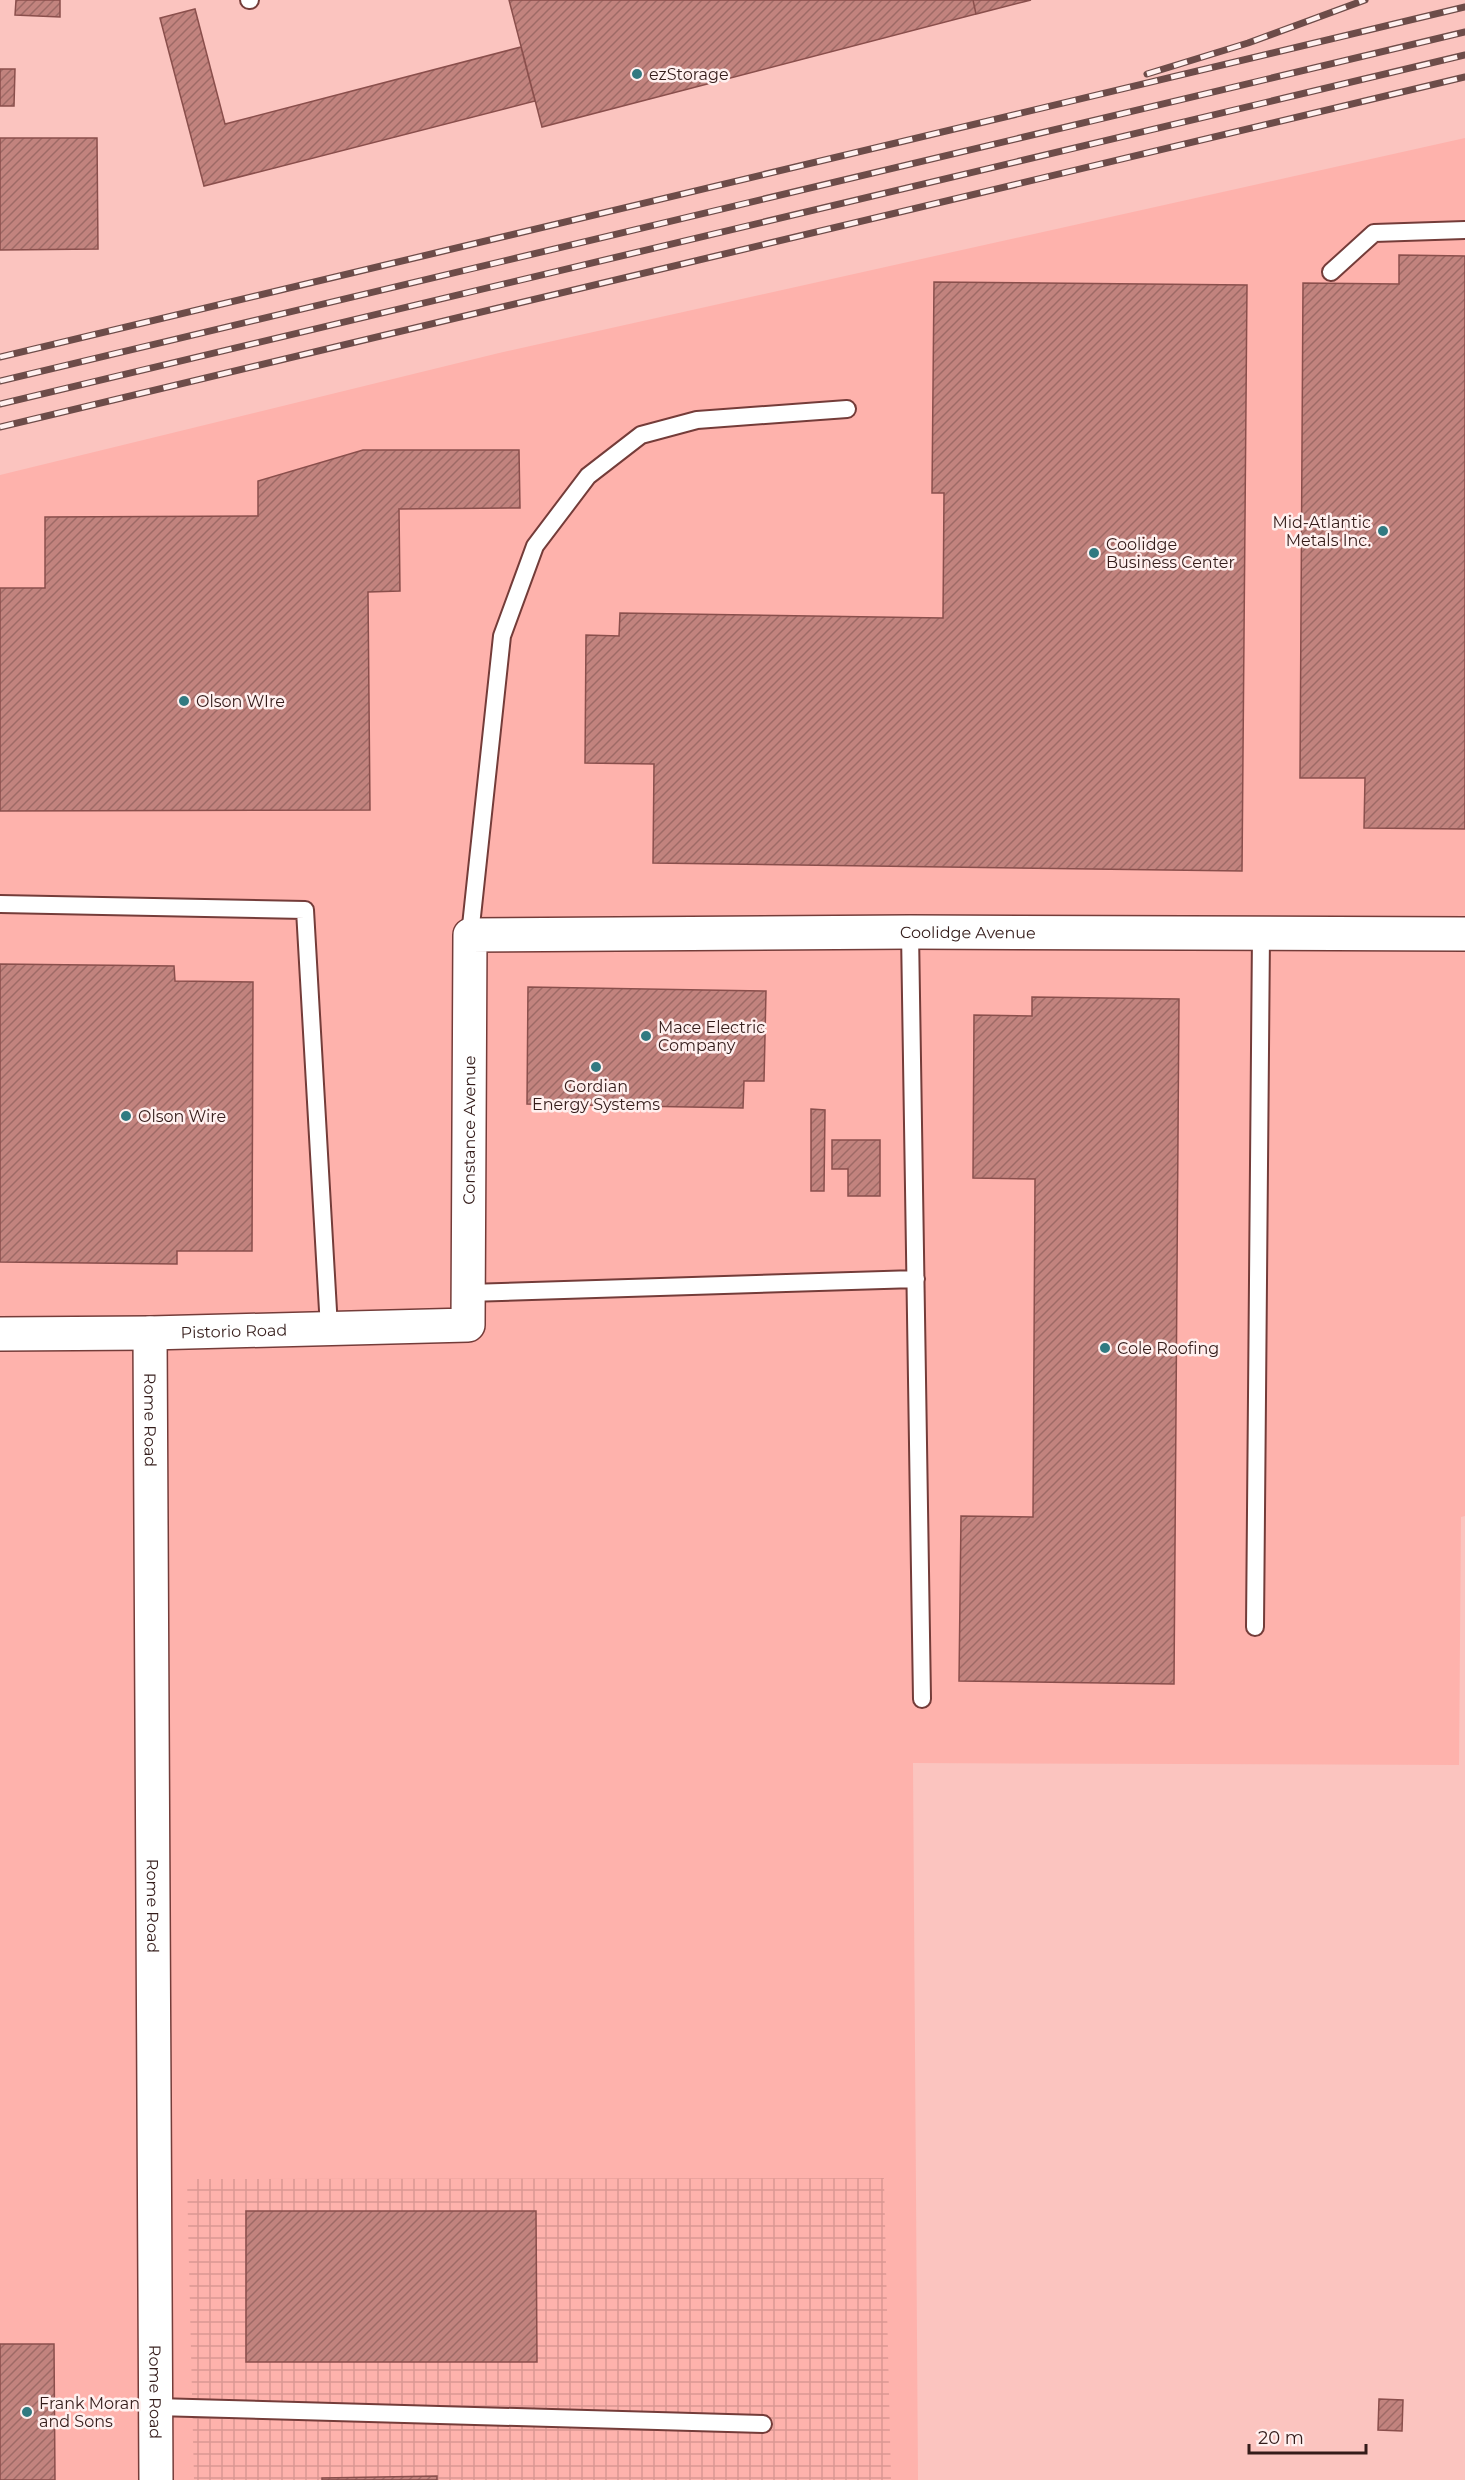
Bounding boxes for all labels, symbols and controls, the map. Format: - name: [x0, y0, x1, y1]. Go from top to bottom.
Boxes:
- place label: ezStorage: [649, 65, 729, 84]
- marker: ezStorage: [630, 67, 644, 81]
- place label: Mid-Atlantic Metals Inc.: [1272, 513, 1371, 550]
- marker: Mid-Atlantic Metals Inc.: [1376, 524, 1390, 538]
- place label: Coolidge Business Center: [1106, 535, 1235, 572]
- marker: Coolidge Business Center: [1087, 546, 1101, 560]
- place label: Olson WIre: [196, 692, 285, 711]
- marker: Olson WIre: [177, 694, 191, 708]
- street label: Coolidge Avenue: [900, 923, 1036, 942]
- place label: Mace Electric Company: [658, 1018, 765, 1055]
- marker: Mace Electric Company: [639, 1029, 653, 1043]
- street label: Constance Avenue: [460, 1055, 479, 1205]
- marker: Gordian Energy Systems: [589, 1060, 603, 1074]
- place label: Gordian Energy Systems: [532, 1077, 660, 1114]
- place label: Olson Wire: [138, 1107, 226, 1126]
- marker: Olson Wire: [119, 1109, 133, 1123]
- street label: Pistorio Road: [180, 1321, 288, 1342]
- place label: Cole Roofing: [1117, 1339, 1219, 1358]
- marker: Cole Roofing: [1098, 1341, 1112, 1355]
- street label: Rome Road: [140, 1373, 160, 1467]
- street label: Rome Road: [143, 1859, 162, 1953]
- street label: Rome Road: [145, 2345, 165, 2439]
- place label: Frank Moran and Sons: [39, 2394, 140, 2431]
- marker: Frank Moran and Sons: [20, 2405, 34, 2419]
- scale bar: [1249, 2417, 1366, 2455]
- text: 20 m: [1258, 2427, 1304, 2449]

